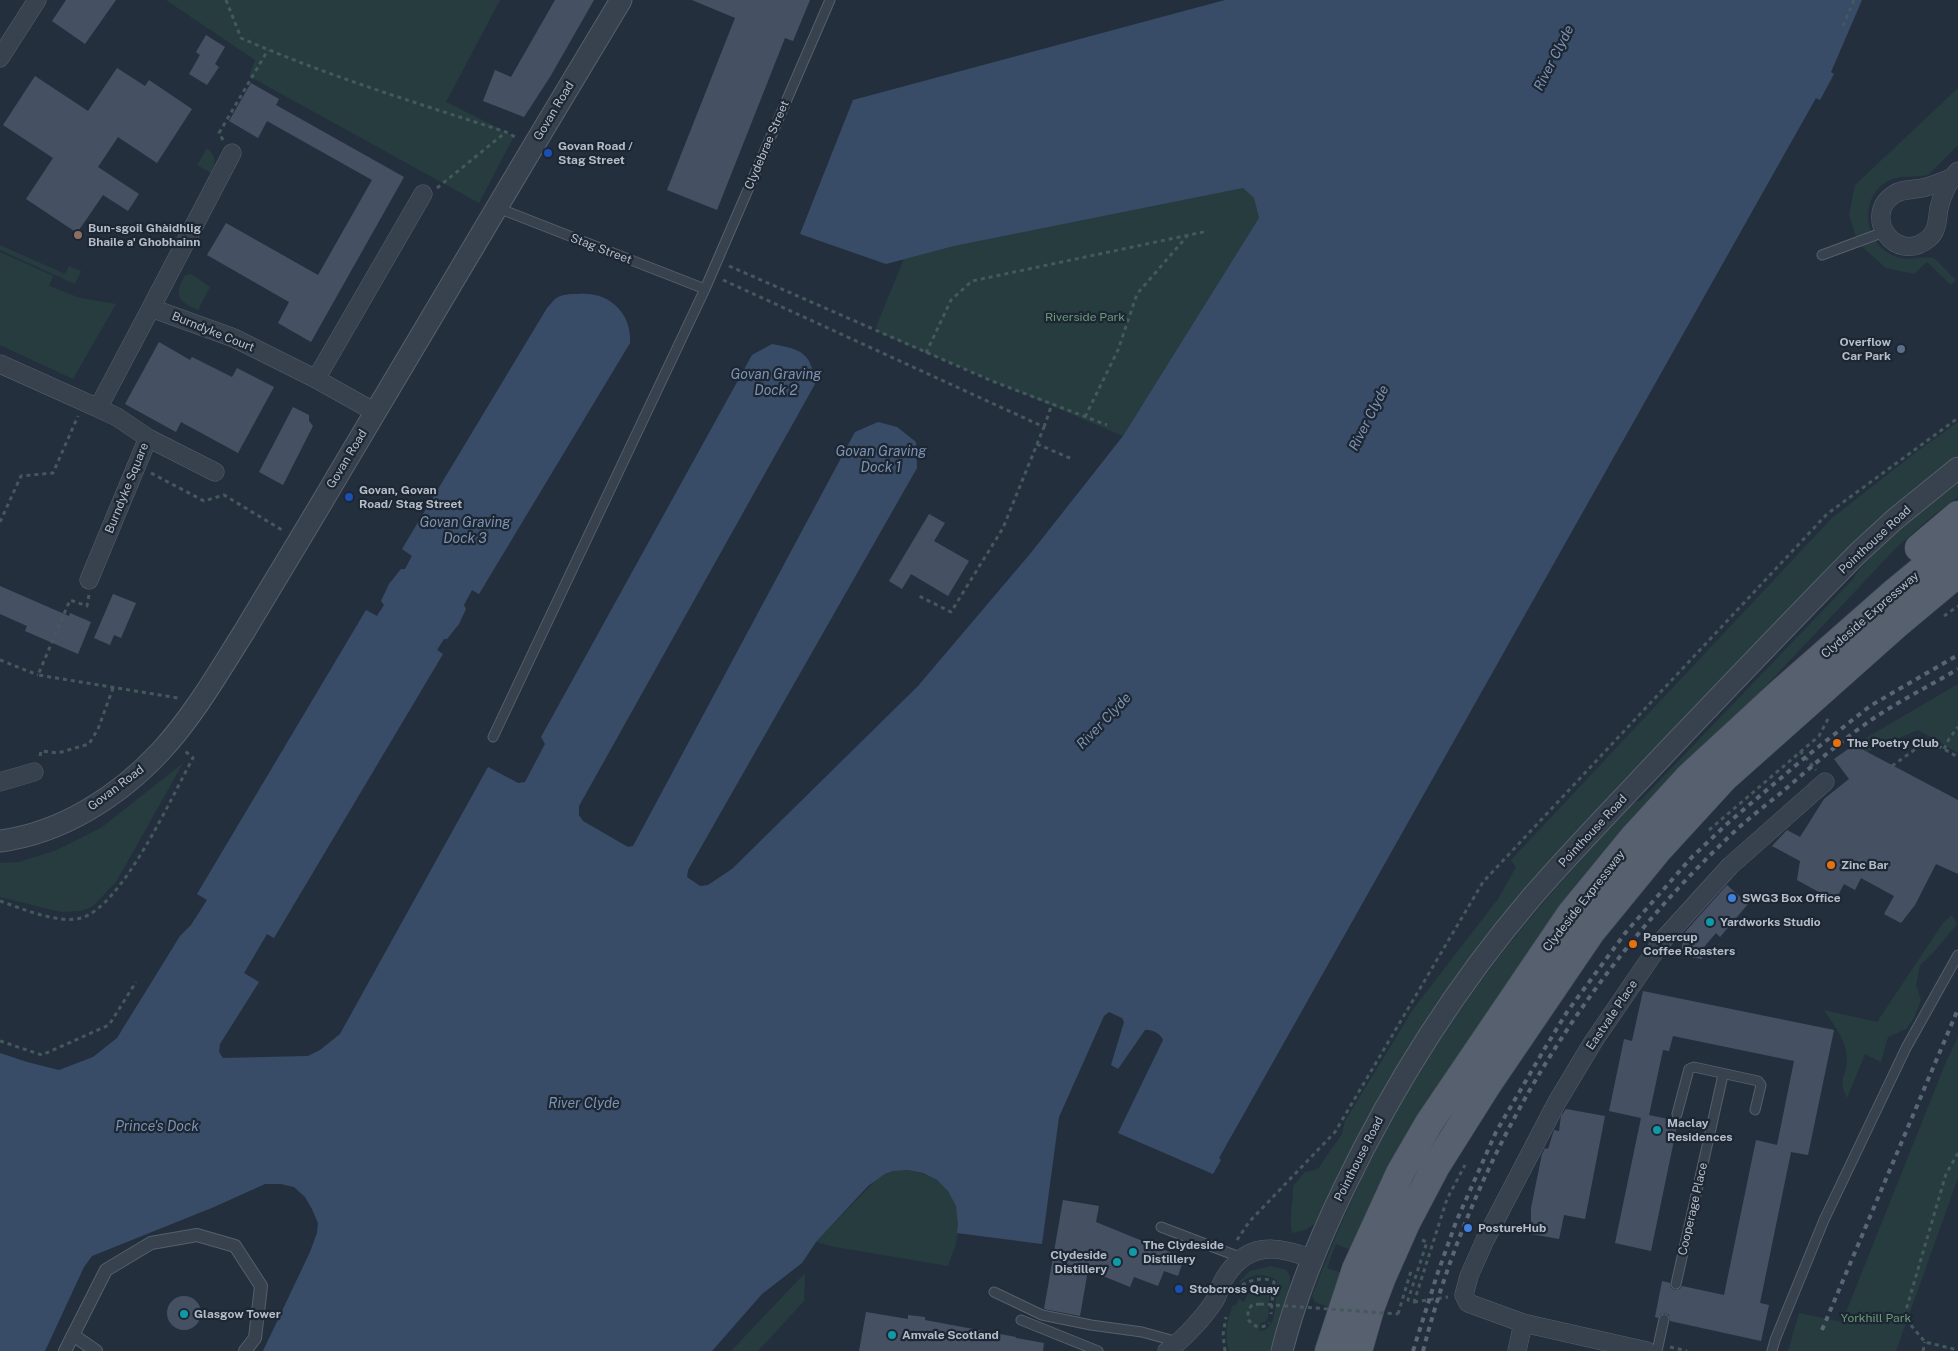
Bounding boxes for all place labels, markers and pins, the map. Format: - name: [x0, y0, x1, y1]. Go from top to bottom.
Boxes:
- place label: Govan Road / Stag Street: [558, 139, 633, 167]
- marker: Govan Road / Stag Street: [542, 147, 554, 159]
- place label: Bun-sgoil Ghàidhlig Bhaile a' Ghobhainn: [88, 221, 201, 249]
- marker: Bun-sgoil Ghàidhlig Bhaile a' Ghobhainn: [72, 229, 84, 241]
- place label: Overflow Car Park: [1839, 335, 1891, 363]
- marker: Overflow Car Park: [1895, 343, 1907, 355]
- place label: Govan, Govan Road/ Stag Street: [359, 483, 462, 511]
- marker: Govan, Govan Road/ Stag Street: [343, 491, 355, 503]
- place label: The Poetry Club: [1847, 736, 1939, 750]
- marker: The Poetry Club: [1831, 737, 1843, 749]
- place label: Zinc Bar: [1841, 858, 1889, 872]
- marker: Zinc Bar: [1825, 859, 1837, 871]
- place label: SWG3 Box Office: [1742, 891, 1841, 905]
- marker: SWG3 Box Office: [1726, 892, 1738, 904]
- place label: Yardworks Studio: [1720, 915, 1821, 929]
- marker: Yardworks Studio: [1704, 916, 1716, 928]
- place label: Papercup Coffee Roasters: [1643, 930, 1735, 958]
- marker: Papercup Coffee Roasters: [1627, 938, 1639, 950]
- place label: Maclay Residences: [1667, 1116, 1733, 1144]
- marker: Maclay Residences: [1651, 1124, 1663, 1136]
- place label: PostureHub: [1478, 1221, 1546, 1235]
- marker: PostureHub: [1462, 1222, 1474, 1234]
- place label: The Clydeside Distillery: [1143, 1238, 1224, 1266]
- marker: The Clydeside Distillery: [1127, 1246, 1139, 1258]
- place label: Clydeside Distillery: [1050, 1248, 1107, 1276]
- marker: Clydeside Distillery: [1111, 1256, 1123, 1268]
- place label: Stobcross Quay: [1189, 1282, 1280, 1296]
- marker: Stobcross Quay: [1173, 1283, 1185, 1295]
- place label: Glasgow Tower: [194, 1307, 281, 1321]
- marker: Glasgow Tower: [178, 1308, 190, 1320]
- place label: Amvale Scotland: [902, 1328, 999, 1342]
- marker: Amvale Scotland: [886, 1329, 898, 1341]

